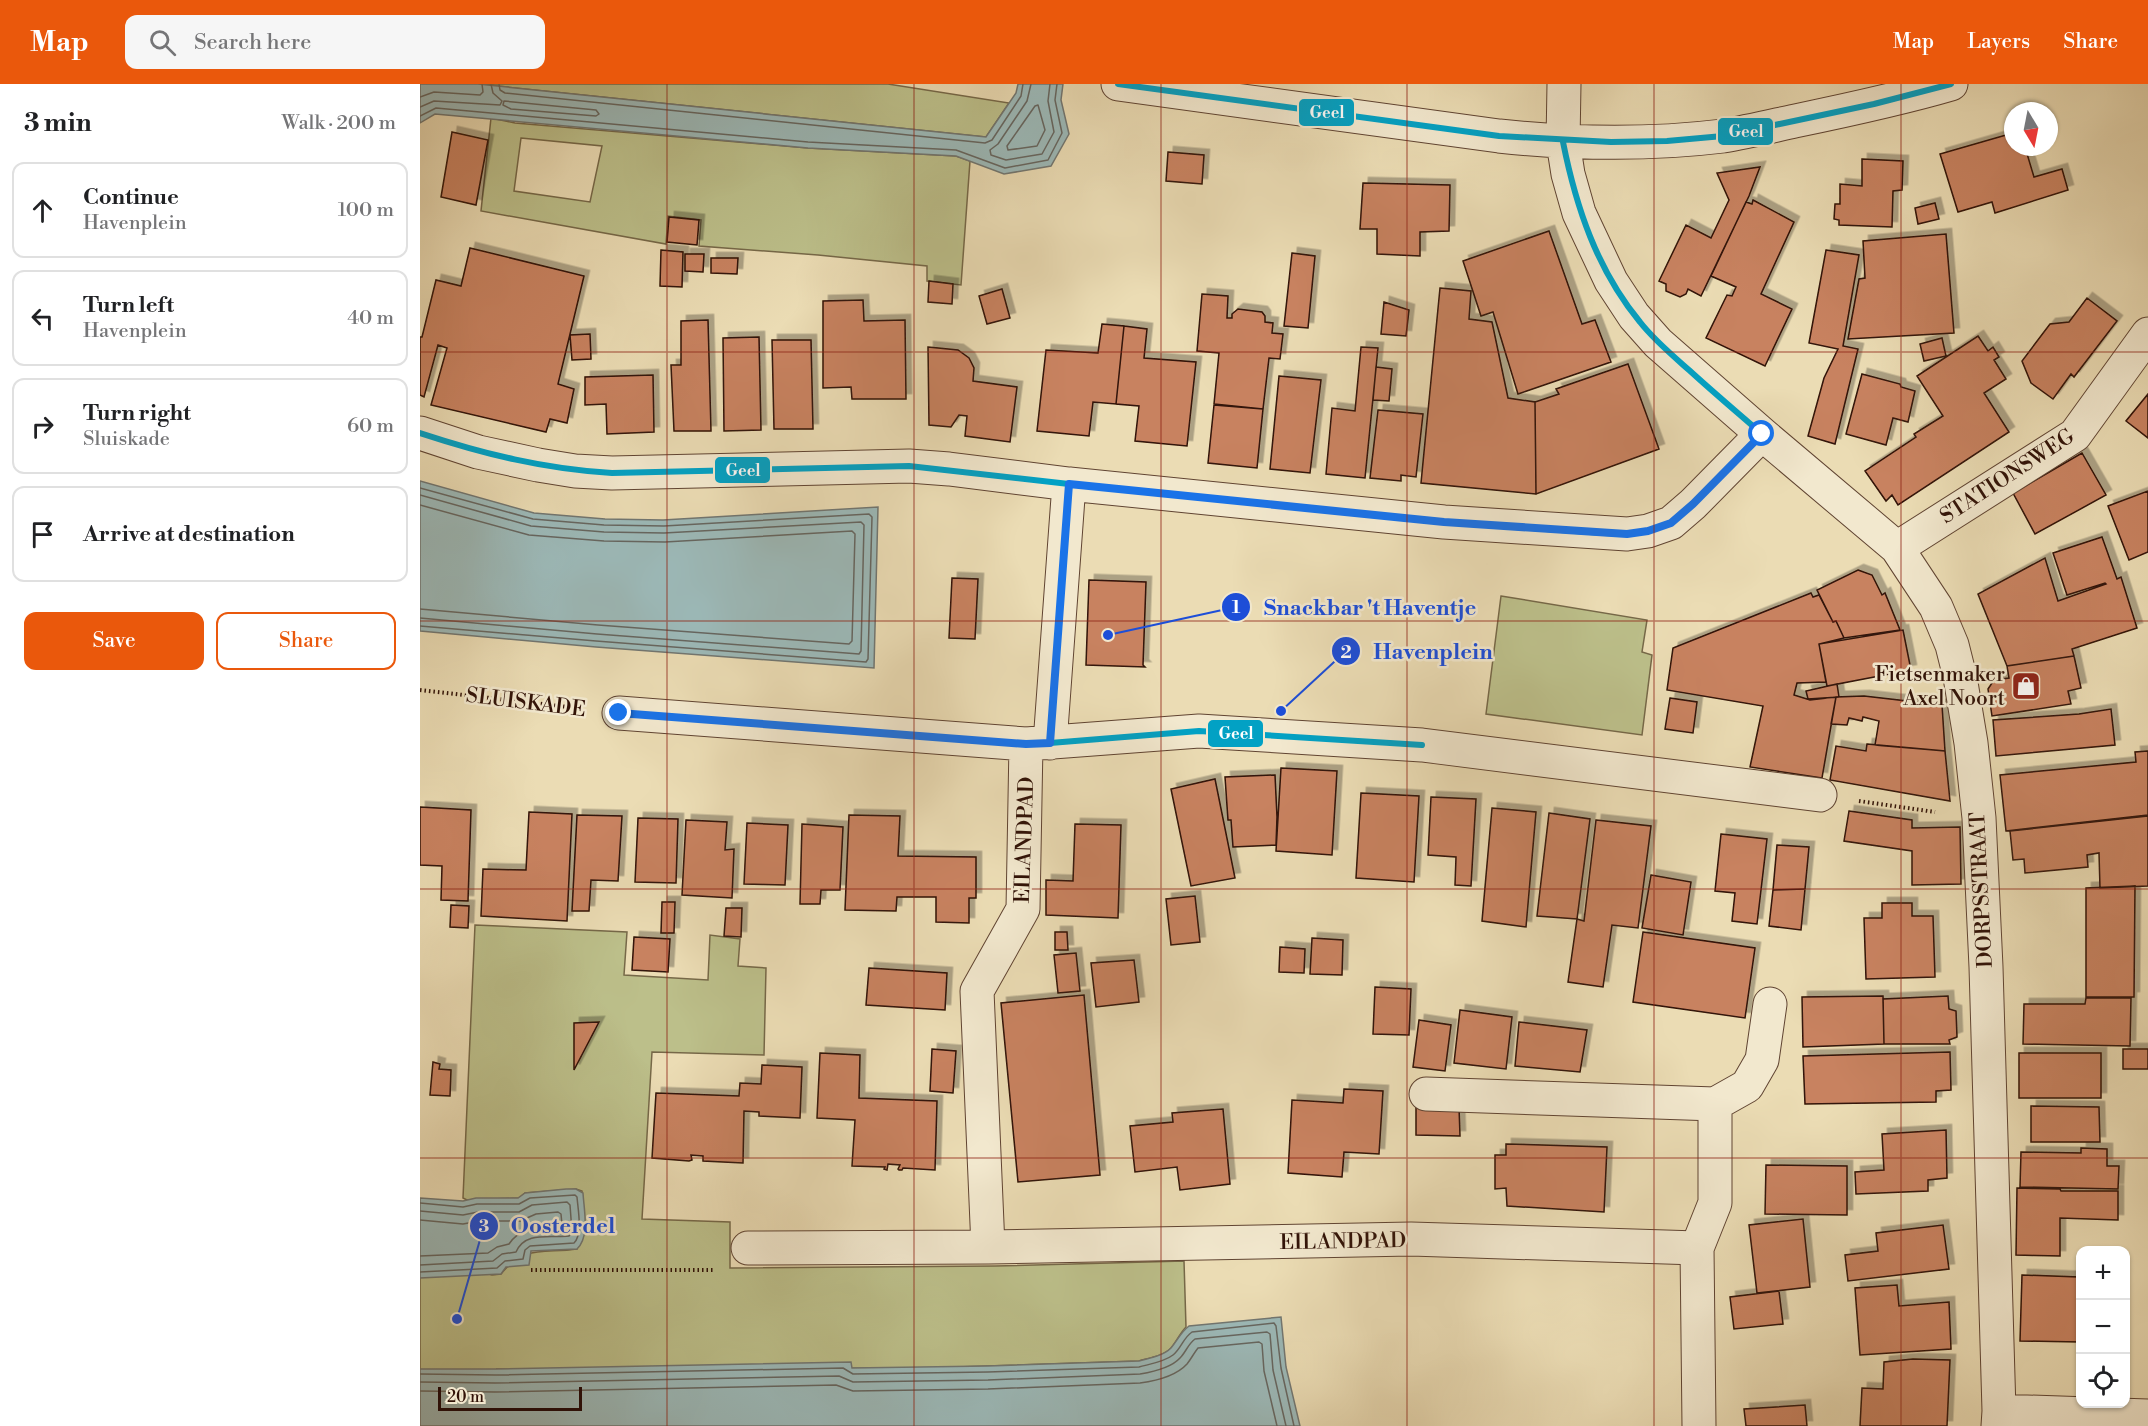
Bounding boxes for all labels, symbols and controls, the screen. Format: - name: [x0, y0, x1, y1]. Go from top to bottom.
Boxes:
- search box: [125, 15, 545, 69]
- text: Map: [30, 25, 89, 60]
- icon: search: [146, 26, 179, 59]
- text: Search here: [194, 29, 311, 56]
- text: Map: [1893, 29, 1934, 55]
- text: Layers: [1967, 29, 2030, 55]
- text: Share: [2063, 29, 2118, 55]
- line badge: Geel: [1298, 98, 1355, 127]
- north arrow: [2004, 102, 2058, 156]
- text: Geel: [1309, 103, 1345, 123]
- text: 3 min: [24, 107, 92, 139]
- text: Walk · 200 m: [282, 111, 396, 136]
- line badge: Geel: [1717, 117, 1774, 146]
- text: Geel: [1728, 122, 1764, 142]
- text: Continue: [83, 184, 179, 211]
- icon: ahead: [26, 194, 59, 227]
- text: 100 m: [338, 198, 394, 223]
- text: Havenplein: [83, 211, 187, 236]
- text: Turn left: [83, 292, 174, 319]
- icon: left: [26, 302, 59, 335]
- text: 40 m: [347, 306, 394, 331]
- text: Havenplein: [83, 319, 187, 344]
- text: Turn right: [83, 400, 191, 427]
- icon: right: [26, 410, 59, 443]
- text: 60 m: [347, 414, 394, 439]
- route start: [1748, 420, 1774, 446]
- street label: STATIONSWEG: [1935, 423, 2080, 530]
- text: Sluiskade: [83, 427, 170, 452]
- line badge: Geel: [714, 456, 771, 484]
- text: Geel: [725, 461, 761, 481]
- icon: arrive: [26, 518, 59, 551]
- text: Arrive at destination: [83, 521, 295, 548]
- callout: Snackbar 't Haventje: [1221, 587, 1488, 627]
- text: Snackbar 't Haventje: [1264, 595, 1476, 622]
- text: 1: [1232, 596, 1241, 619]
- button: Save: [24, 612, 204, 670]
- button: Share: [216, 612, 396, 670]
- callout: Havenplein: [1331, 631, 1504, 671]
- text: Havenplein: [1373, 639, 1493, 666]
- text: 2: [1340, 641, 1352, 664]
- place label: Fietsenmaker Axel Noort: [1875, 662, 2006, 712]
- shop icon: Fietsenmaker Axel Noort: [2010, 670, 2042, 702]
- street label: SLUISKADE: [465, 683, 587, 723]
- route end: [605, 699, 631, 725]
- line badge: Geel: [1207, 719, 1264, 748]
- text: Geel: [1218, 724, 1254, 744]
- street label: EILANDPAD: [1010, 776, 1040, 904]
- street label: DORPSSTRAAT: [1965, 811, 1999, 969]
- callout: Oosterdel: [469, 1206, 627, 1246]
- text: Oosterdel: [511, 1213, 615, 1240]
- text: 3: [479, 1215, 490, 1238]
- street label: EILANDPAD: [1279, 1228, 1407, 1256]
- map controls: [2076, 1246, 2130, 1408]
- button: +: [2076, 1246, 2130, 1300]
- button: −: [2076, 1300, 2130, 1354]
- button: locate: [2076, 1354, 2130, 1408]
- scale bar: [438, 1384, 582, 1412]
- text: 20 m: [447, 1387, 484, 1407]

